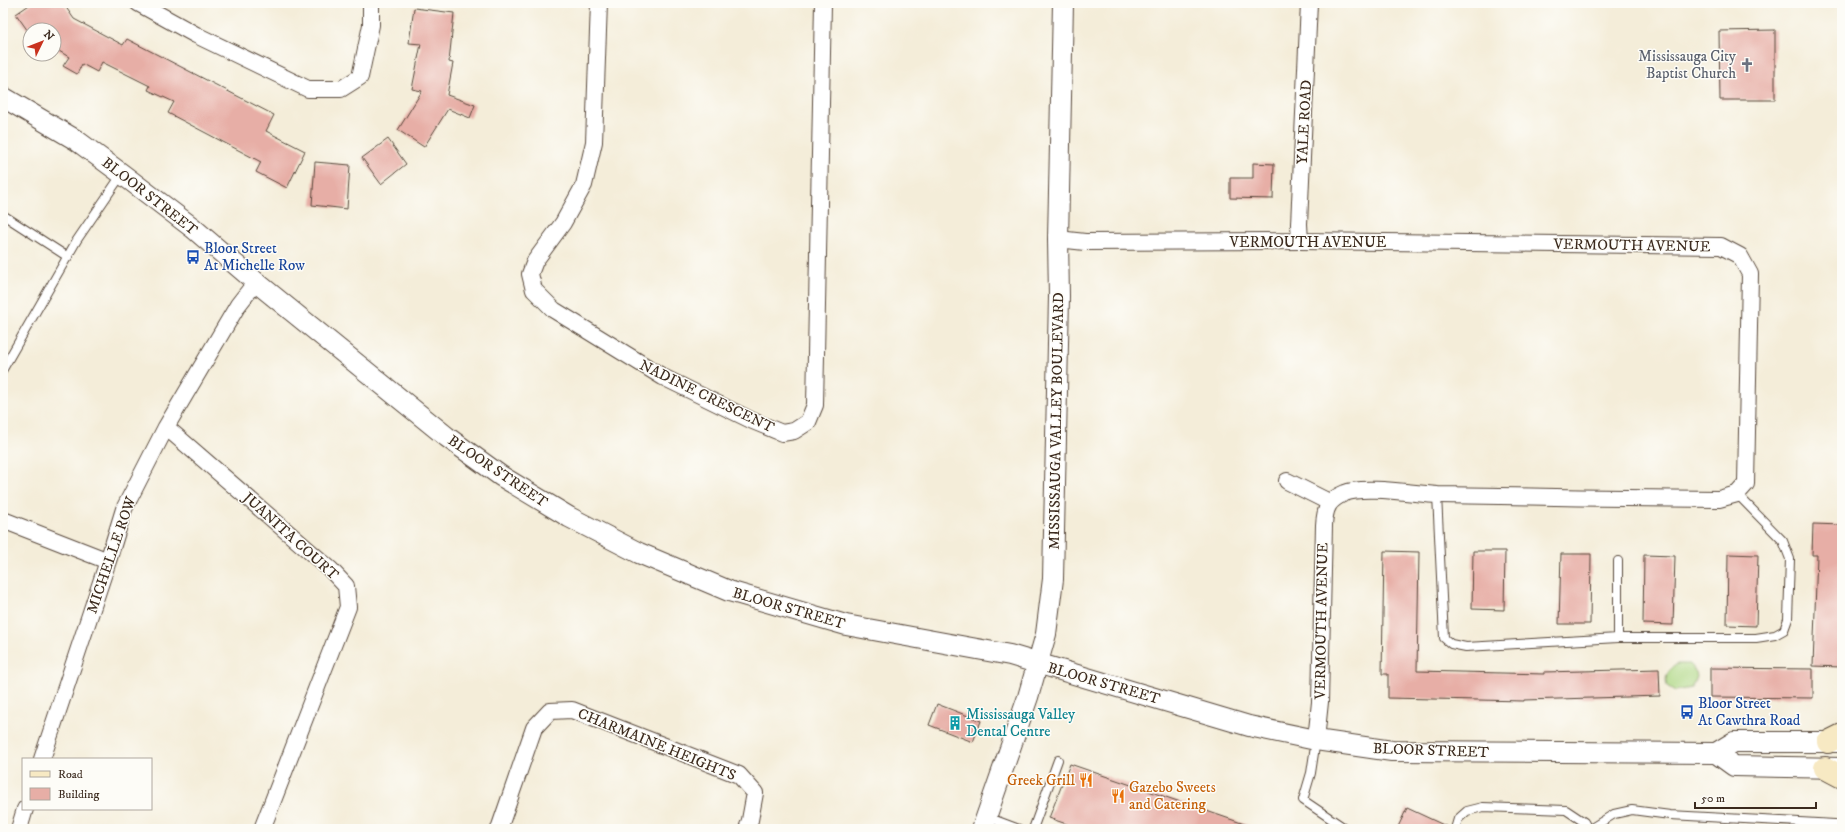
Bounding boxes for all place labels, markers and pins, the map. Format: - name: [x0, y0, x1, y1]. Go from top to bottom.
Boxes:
- place label: Mississauga City Baptist Church: [1638, 47, 1737, 83]
- church icon: Mississauga City Baptist Church: [1739, 57, 1755, 73]
- place label: Bloor Street At Michelle Row: [204, 239, 305, 275]
- bus stop icon: Bloor Street At Michelle Row: [185, 249, 201, 265]
- place label: Bloor Street At Cawthra Road: [1698, 694, 1801, 730]
- bus stop icon: Bloor Street At Cawthra Road: [1679, 704, 1695, 720]
- place label: Mississauga Valley Dental Centre: [966, 705, 1076, 741]
- building icon: Mississauga Valley Dental Centre: [947, 715, 963, 731]
- place label: Greek Grill: [1007, 771, 1075, 790]
- restaurant icon: Greek Grill: [1078, 772, 1094, 788]
- place label: Gazebo Sweets and Catering: [1129, 778, 1216, 814]
- restaurant icon: Gazebo Sweets and Catering: [1110, 788, 1126, 804]

